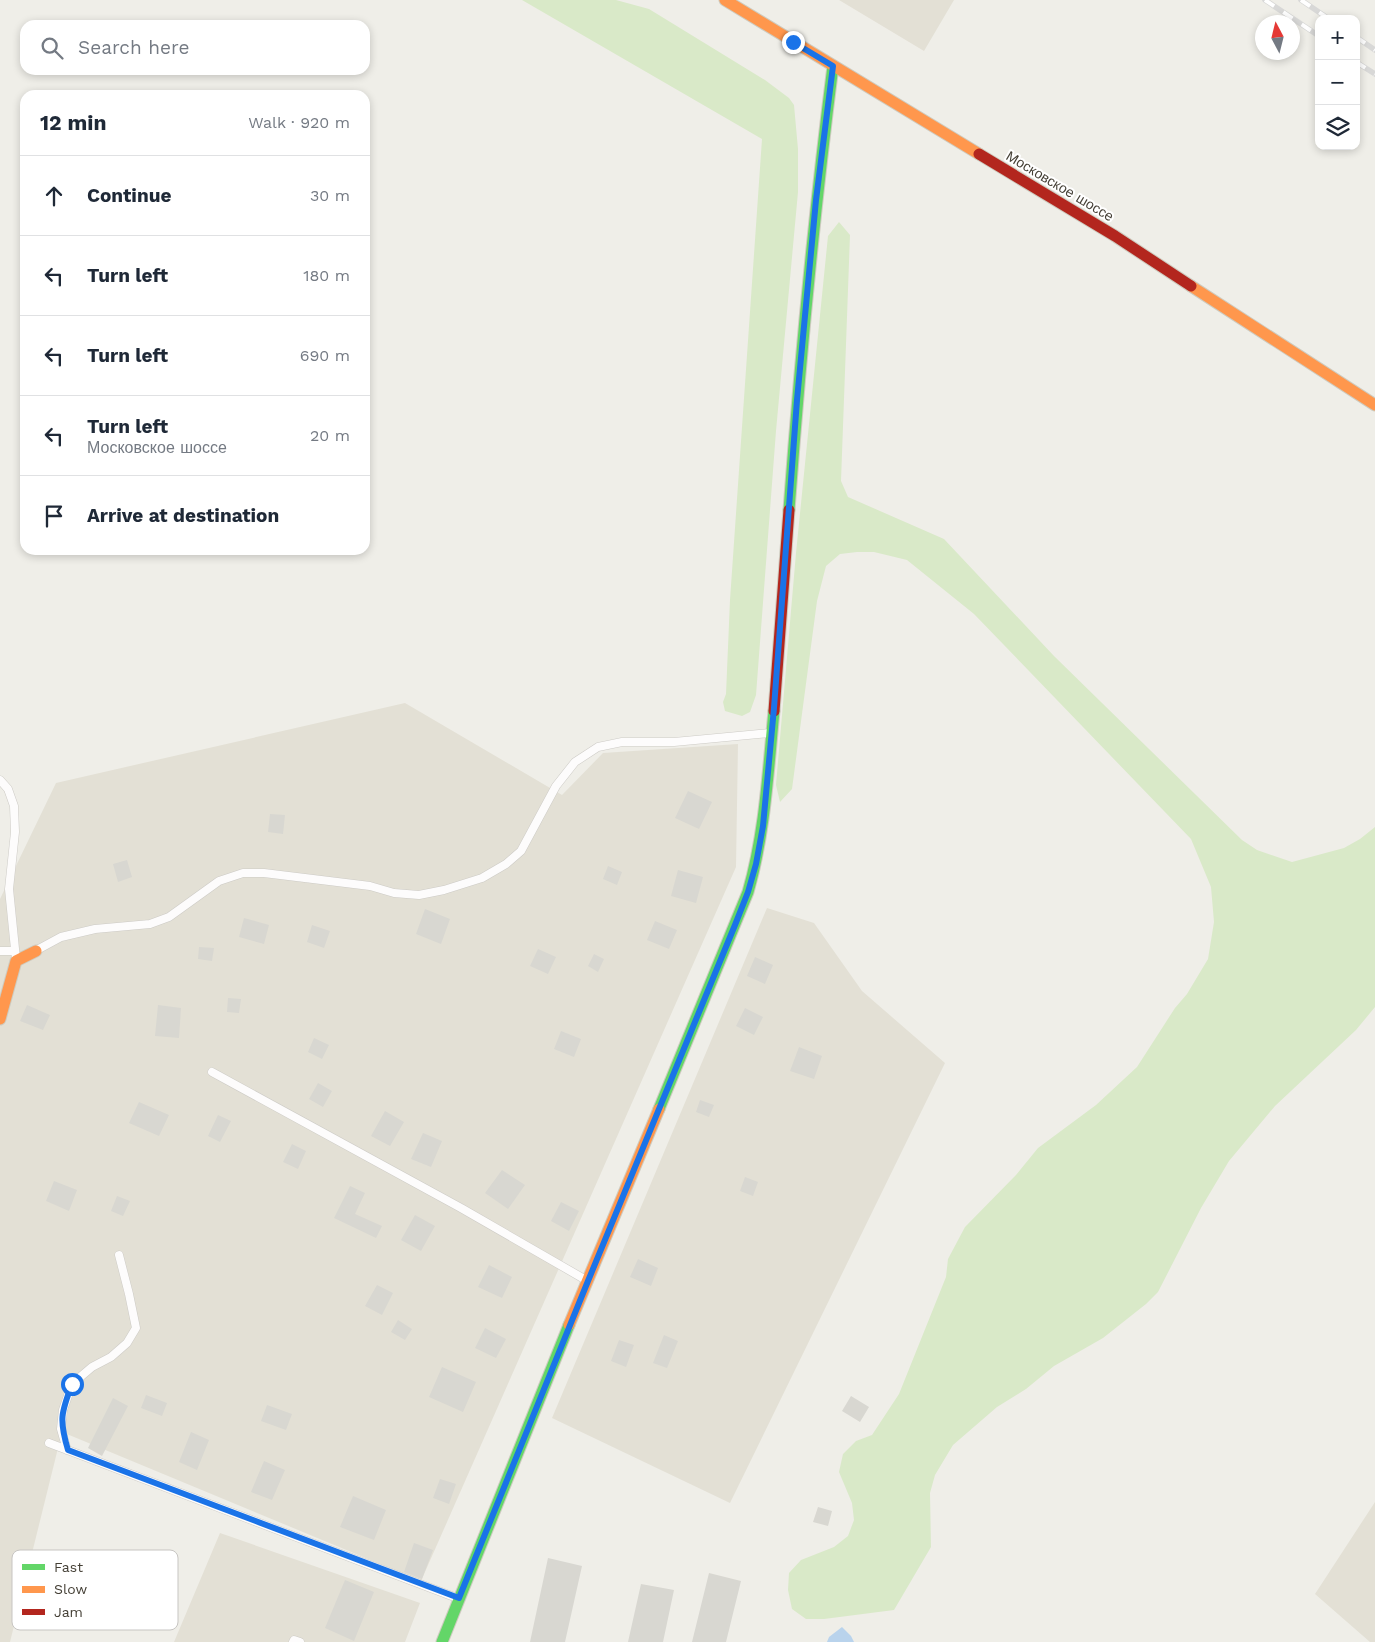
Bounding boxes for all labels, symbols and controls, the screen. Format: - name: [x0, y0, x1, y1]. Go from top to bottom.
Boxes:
- north arrow: [1255, 15, 1300, 60]
- map controls: [1315, 15, 1360, 150]
- button: +: [1315, 15, 1360, 60]
- search box: [20, 20, 370, 75]
- route end: [782, 31, 805, 54]
- icon: search: [38, 34, 66, 62]
- text: Search here: [78, 36, 189, 59]
- button: −: [1315, 60, 1360, 105]
- button: layers: [1315, 105, 1360, 150]
- text: 12 min: [40, 110, 106, 135]
- text: Walk · 920 m: [248, 113, 350, 132]
- street label: Московское шоссе: [1003, 148, 1117, 224]
- icon: ahead: [40, 182, 68, 210]
- text: Continue: [87, 184, 171, 207]
- text: 30 m: [310, 186, 350, 205]
- icon: left: [40, 262, 68, 290]
- text: Turn left: [87, 264, 168, 287]
- text: 180 m: [303, 266, 350, 285]
- icon: left: [40, 342, 68, 370]
- text: Turn left: [87, 344, 168, 367]
- text: 690 m: [300, 346, 350, 365]
- text: Turn left: [87, 415, 168, 438]
- icon: left: [40, 422, 68, 450]
- text: 20 m: [310, 426, 350, 445]
- text: Московское шоссе: [87, 438, 227, 457]
- icon: arrive: [40, 502, 68, 530]
- text: Arrive at destination: [87, 504, 279, 527]
- route start: [61, 1373, 84, 1396]
- legend: [12, 1550, 178, 1630]
- text: Fast: [54, 1559, 83, 1575]
- text: Slow: [54, 1581, 87, 1597]
- text: Jam: [54, 1604, 83, 1620]

